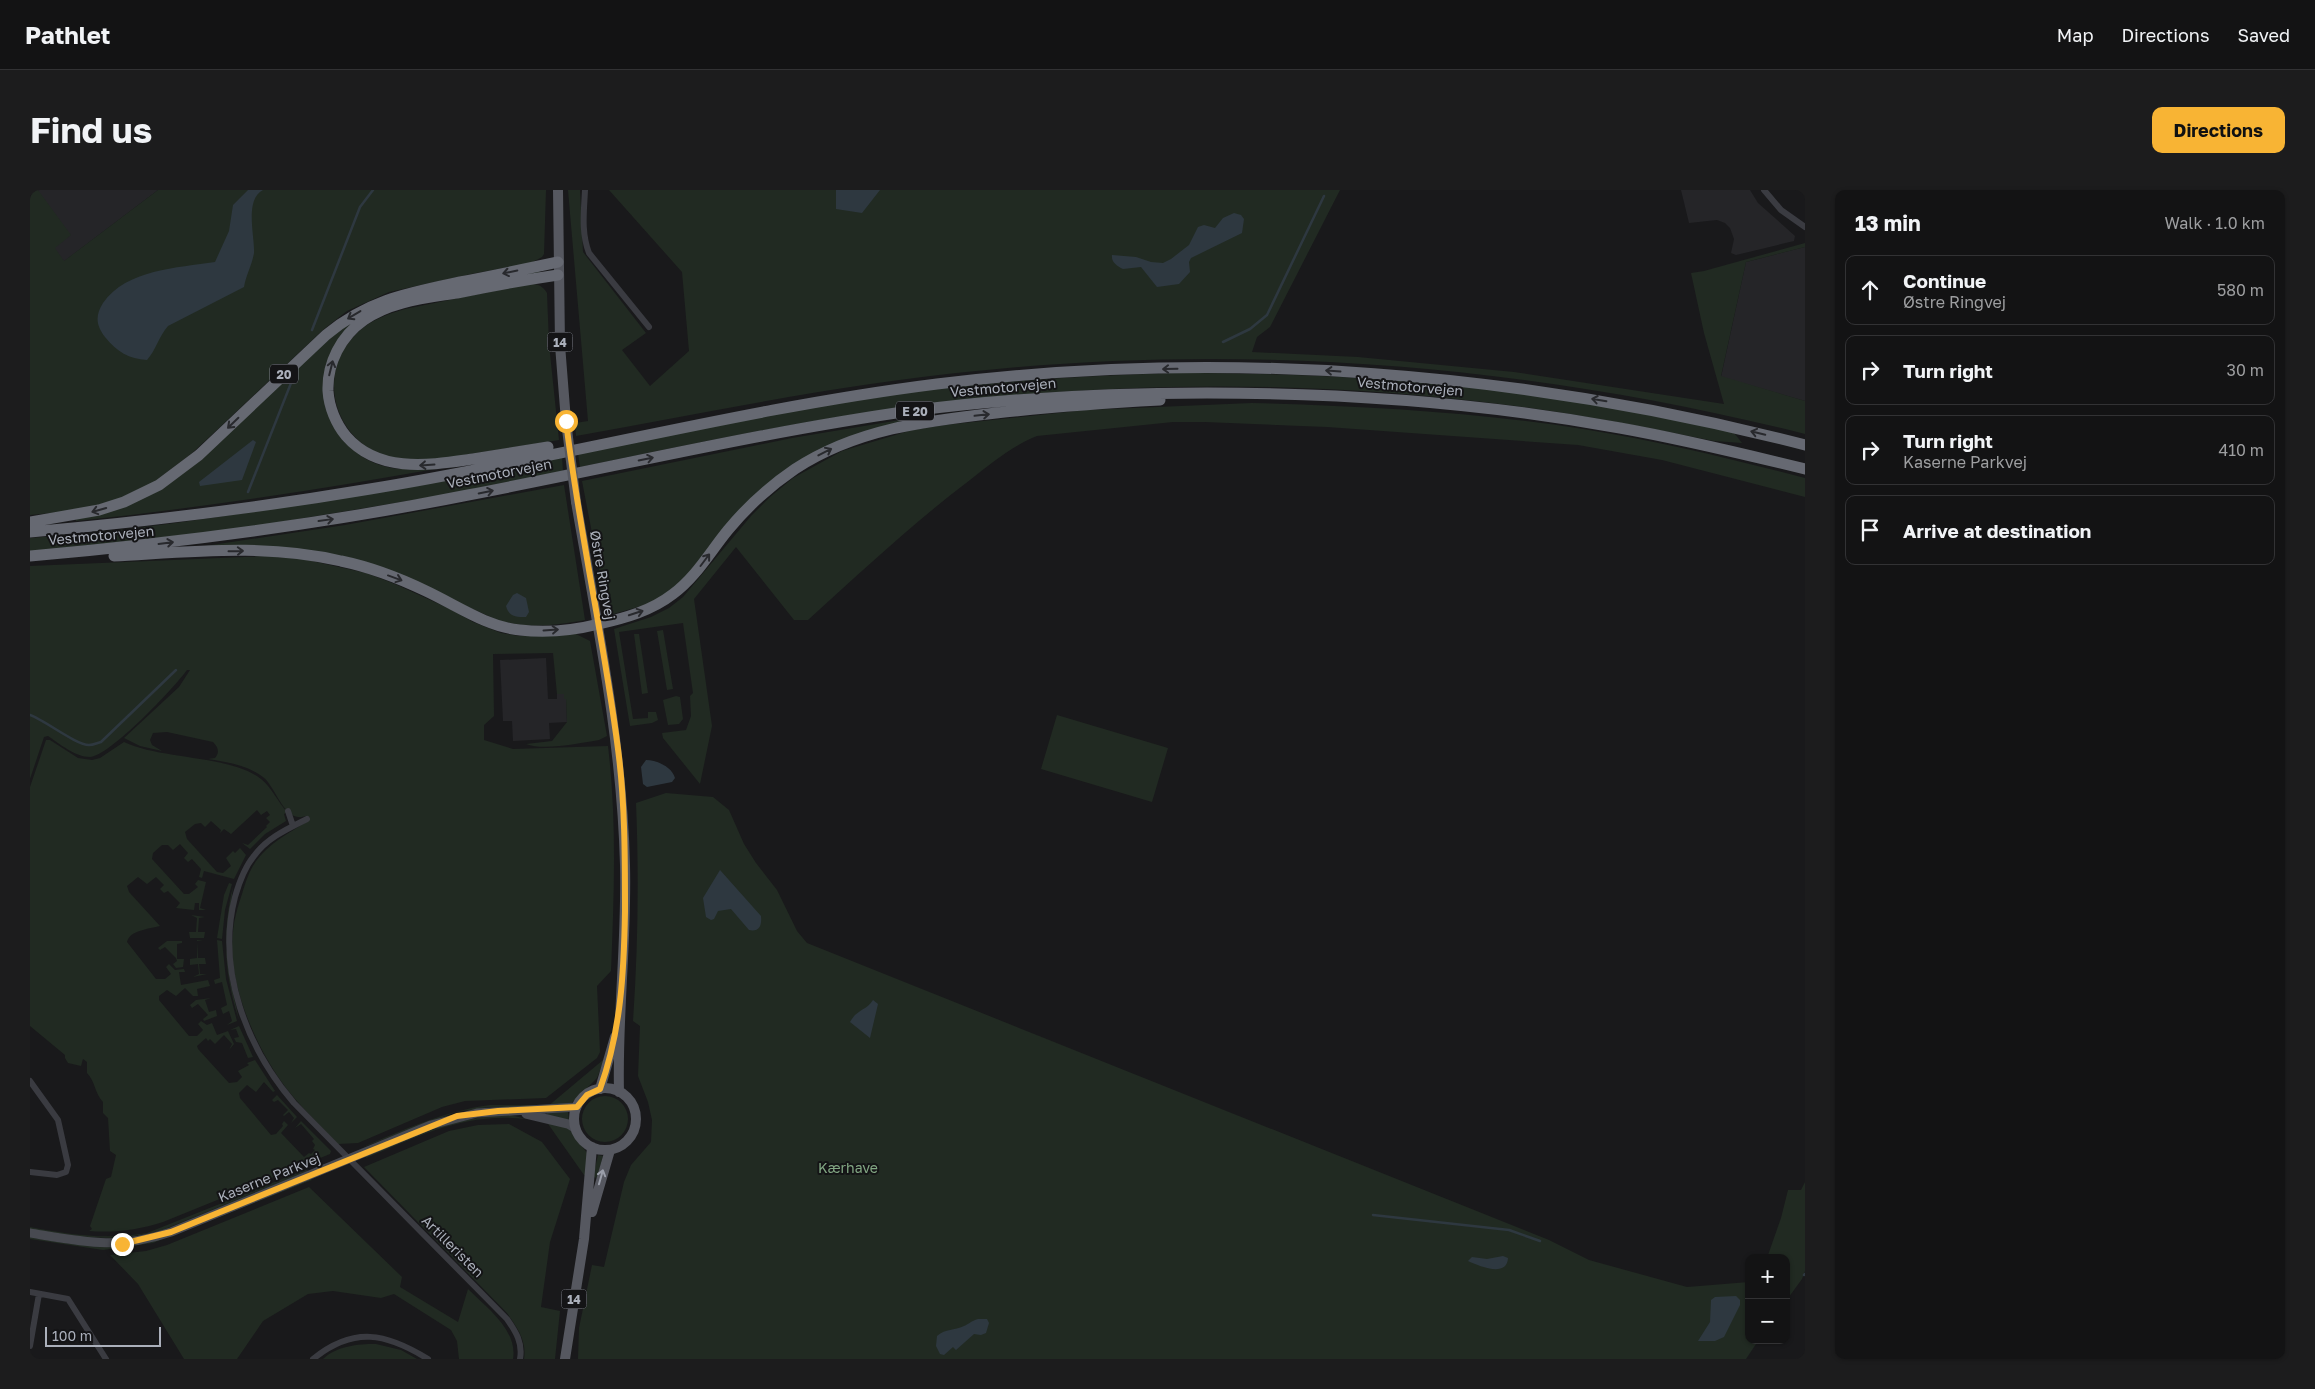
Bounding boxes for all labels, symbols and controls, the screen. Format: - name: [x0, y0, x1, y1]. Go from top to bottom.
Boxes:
- text: Pathlet: [25, 20, 110, 49]
- text: Map: [2057, 24, 2093, 46]
- text: Directions: [2121, 24, 2209, 46]
- text: Saved: [2237, 24, 2290, 46]
- button: Directions: [2152, 107, 2285, 153]
- text: Find us: [30, 109, 152, 151]
- text: 13 min: [1855, 210, 1921, 236]
- text: Walk · 1.0 km: [2165, 213, 2265, 233]
- one-way arrow: [502, 268, 518, 277]
- text: Continue: [1903, 269, 1986, 292]
- icon: ahead: [1856, 276, 1884, 304]
- text: 580 m: [2217, 280, 2264, 300]
- text: Østre Ringvej: [1903, 292, 2006, 312]
- one-way arrow: [347, 310, 361, 320]
- road number: 14: [548, 332, 572, 352]
- icon: right: [1856, 356, 1884, 384]
- text: Turn right: [1903, 359, 1993, 382]
- one-way arrow: [327, 360, 336, 376]
- text: 30 m: [2227, 360, 2264, 380]
- road number: 20: [270, 364, 298, 383]
- one-way arrow: [1163, 364, 1179, 373]
- one-way arrow: [1325, 367, 1341, 376]
- street label: Vestmotorvejen: [1356, 373, 1464, 399]
- street label: Vestmotorvejen: [949, 374, 1057, 400]
- one-way arrow: [1591, 395, 1607, 405]
- road number: E 20: [896, 402, 934, 420]
- route start: [555, 410, 578, 433]
- one-way arrow: [973, 410, 989, 420]
- one-way arrow: [227, 416, 239, 429]
- one-way arrow: [1750, 427, 1766, 437]
- text: Turn right: [1903, 429, 1993, 452]
- icon: right: [1856, 436, 1884, 464]
- text: 410 m: [2218, 440, 2264, 460]
- one-way arrow: [817, 447, 832, 457]
- text: Kaserne Parkvej: [1903, 452, 2027, 472]
- street label: Vestmotorvejen: [445, 454, 553, 492]
- one-way arrow: [637, 454, 653, 464]
- one-way arrow: [420, 460, 436, 469]
- one-way arrow: [478, 486, 494, 496]
- one-way arrow: [91, 506, 107, 516]
- one-way arrow: [318, 515, 334, 525]
- icon: arrive: [1856, 516, 1884, 544]
- text: Arrive at destination: [1903, 519, 2091, 542]
- street label: Vestmotorvejen: [47, 522, 155, 548]
- street label: Østre Ringvej: [587, 529, 619, 621]
- one-way arrow: [157, 538, 173, 548]
- one-way arrow: [228, 546, 244, 555]
- one-way arrow: [700, 554, 711, 567]
- one-way arrow: [387, 574, 402, 583]
- one-way arrow: [628, 608, 643, 617]
- one-way arrow: [543, 625, 559, 635]
- street label: Kaserne Parkvej: [215, 1149, 323, 1205]
- park label: Kærhave: [818, 1159, 878, 1176]
- one-way arrow: [597, 1170, 606, 1186]
- street label: Artilleristen: [419, 1212, 487, 1280]
- route end: [111, 1233, 134, 1256]
- map controls: [1745, 1254, 1790, 1344]
- button: +: [1745, 1254, 1790, 1299]
- road number: 14: [562, 1290, 586, 1308]
- button: −: [1745, 1299, 1790, 1344]
- scale bar: [45, 1324, 161, 1347]
- text: 100 m: [52, 1327, 92, 1344]

